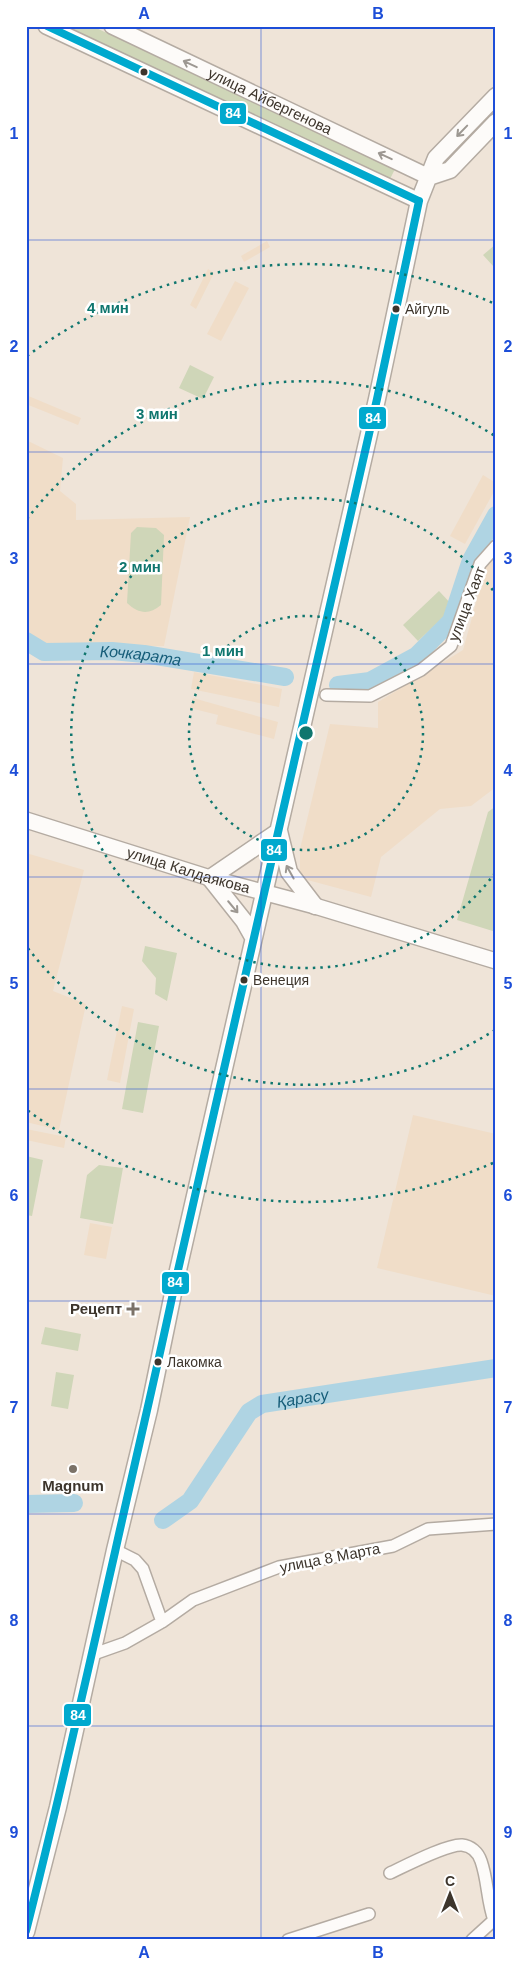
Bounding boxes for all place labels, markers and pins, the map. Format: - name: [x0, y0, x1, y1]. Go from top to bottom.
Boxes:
- unlabelled marker: [139, 67, 149, 77]
- place label: Айгуль: [405, 301, 449, 317]
- marker: Айгуль: [391, 304, 401, 314]
- centre of rings: [297, 724, 315, 742]
- place label: Венеция: [253, 972, 309, 988]
- marker: Венеция: [239, 975, 249, 985]
- place label: Рецепт: [70, 1300, 122, 1317]
- marker: Рецепт: [126, 1302, 140, 1316]
- place label: Лакомка: [167, 1354, 222, 1370]
- marker: Лакомка: [153, 1357, 163, 1367]
- marker: Magnum: [67, 1463, 79, 1475]
- place label: Magnum: [42, 1477, 104, 1494]

